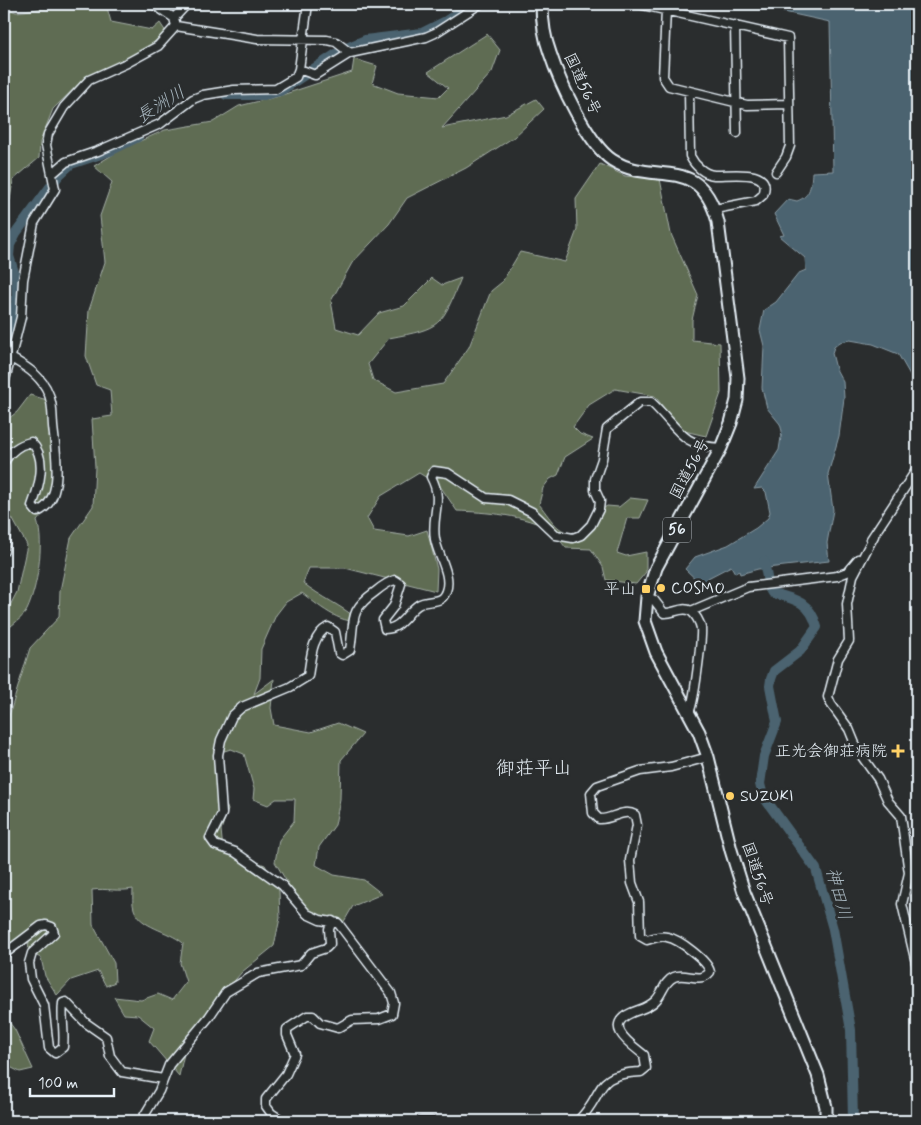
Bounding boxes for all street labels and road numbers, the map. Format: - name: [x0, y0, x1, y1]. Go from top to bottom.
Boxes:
- street label: 国道56号: [558, 49, 606, 119]
- street label: 国道56号: [665, 435, 715, 503]
- road number: 56: [663, 518, 691, 542]
- street label: 国道56号: [736, 839, 778, 909]

